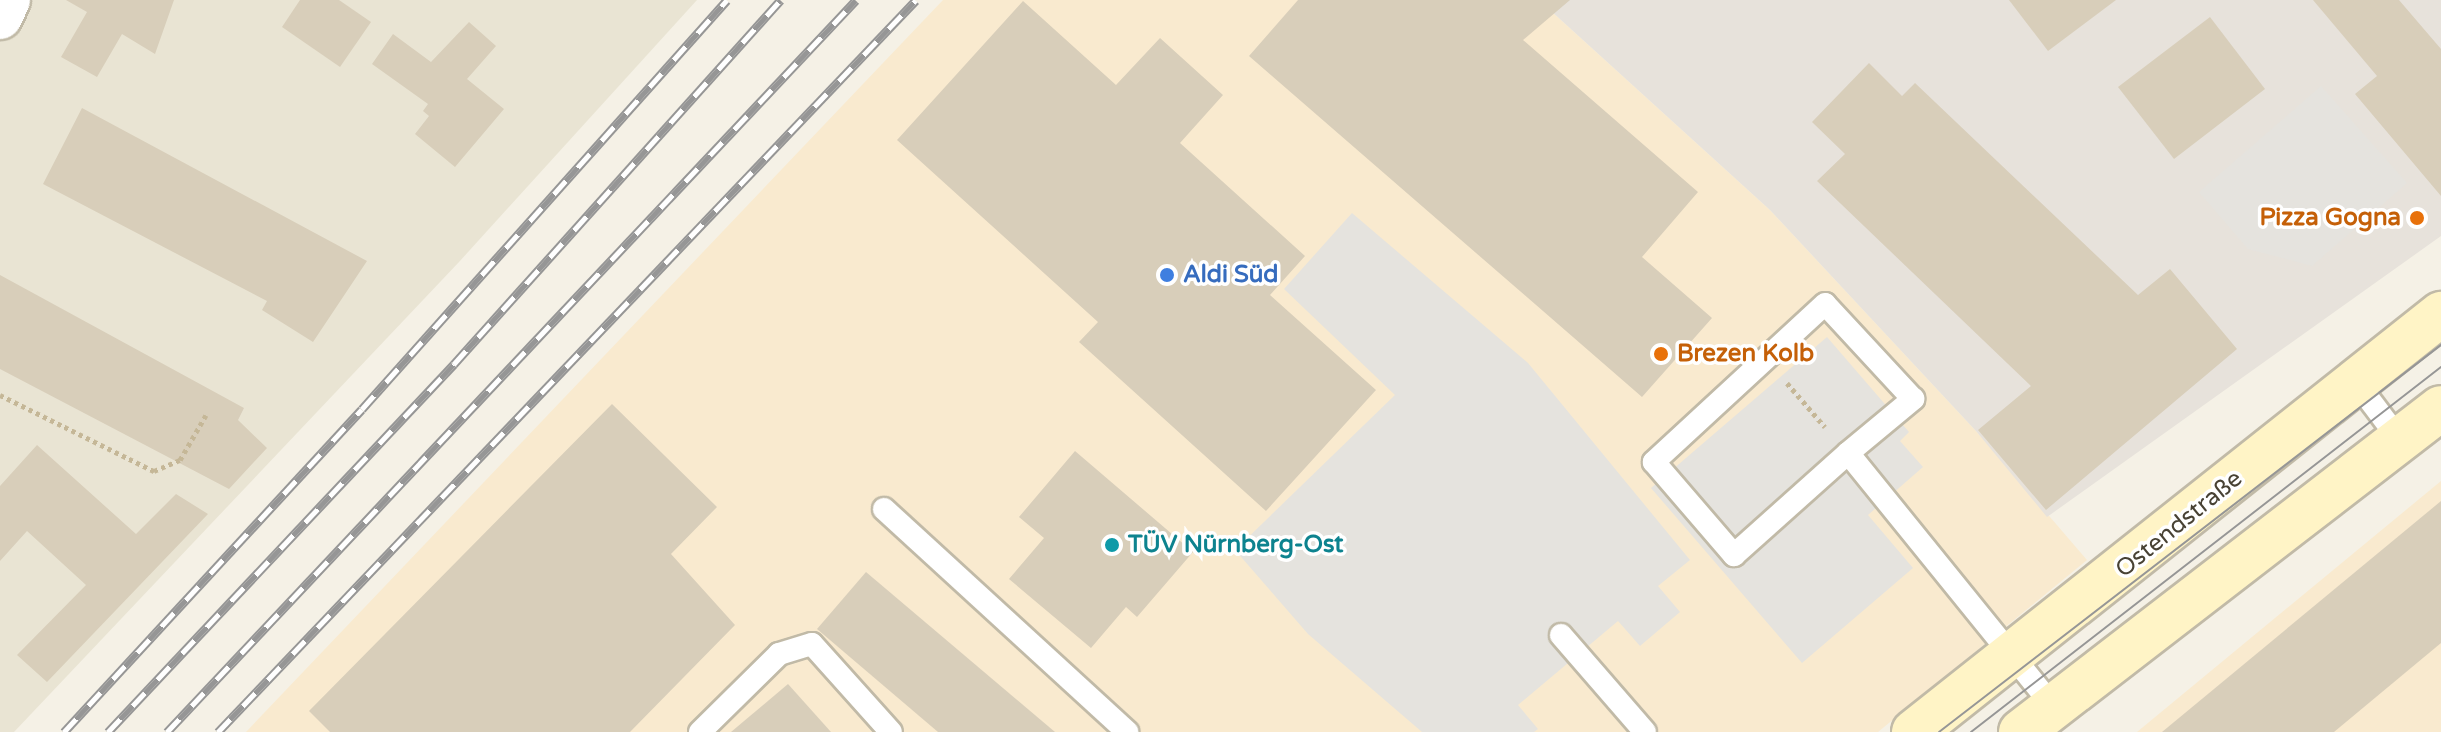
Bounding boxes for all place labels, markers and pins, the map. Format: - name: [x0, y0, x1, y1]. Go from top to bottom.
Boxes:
- place label: Pizza Gogna: [2259, 204, 2401, 232]
- marker: Pizza Gogna: [2408, 209, 2426, 227]
- place label: Aldi Süd: [1183, 261, 1278, 289]
- marker: Aldi Süd: [1158, 266, 1176, 284]
- place label: Brezen Kolb: [1677, 340, 1814, 368]
- marker: Brezen Kolb: [1652, 345, 1670, 363]
- place label: TÜV Nürnberg-Ost: [1128, 531, 1344, 559]
- marker: TÜV Nürnberg-Ost: [1103, 536, 1121, 554]

